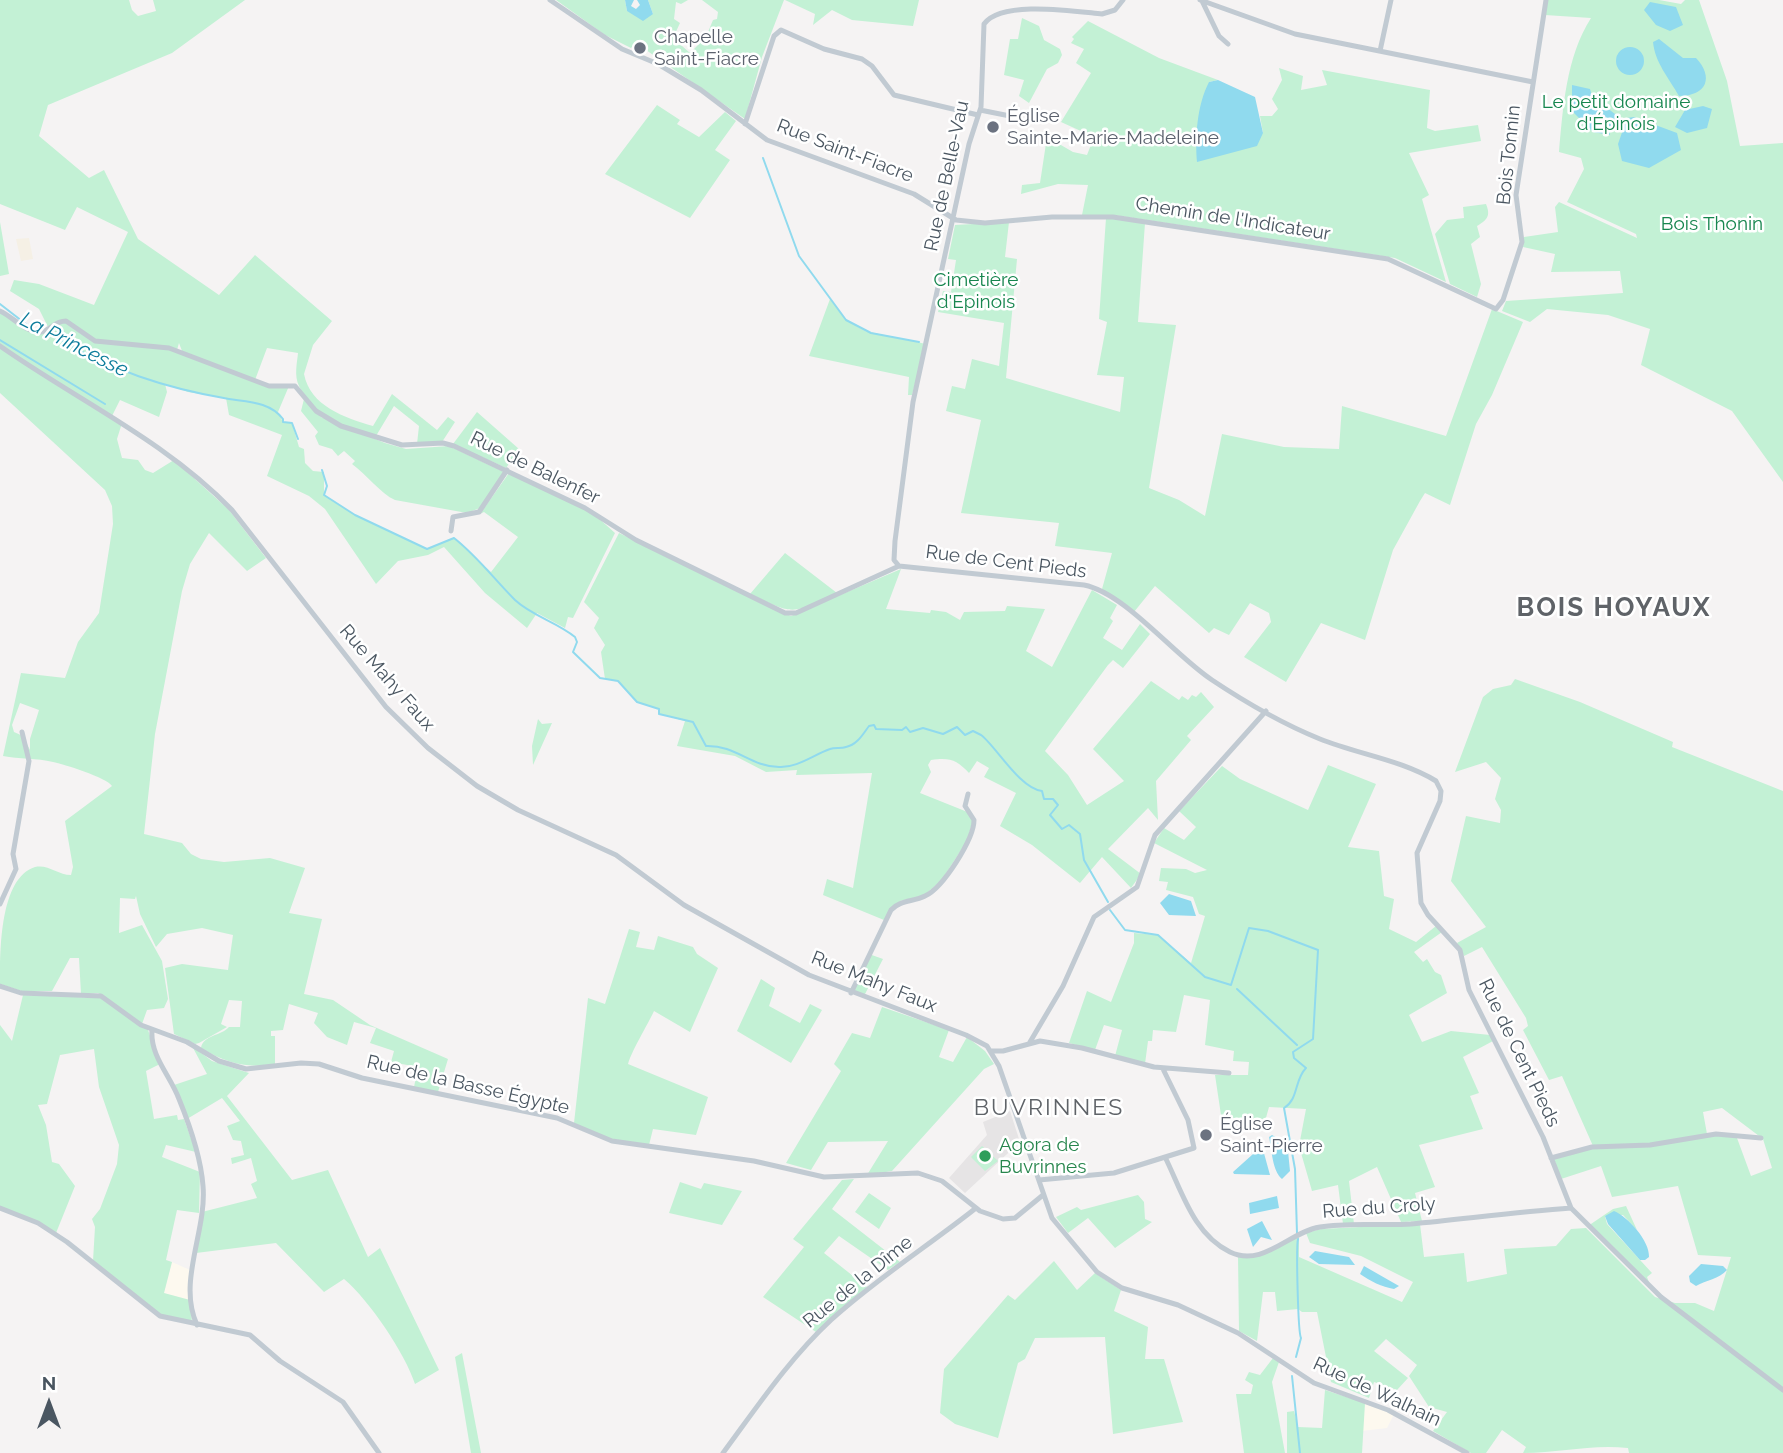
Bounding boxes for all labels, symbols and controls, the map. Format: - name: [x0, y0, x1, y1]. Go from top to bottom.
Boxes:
- place label: Chapelle Saint-Fiacre: [654, 26, 759, 70]
- marker: Chapelle Saint-Fiacre: [632, 40, 648, 56]
- park label: Le petit domaine d'Épinois: [1542, 91, 1690, 135]
- street label: Rue de Belle-Vau: [920, 99, 974, 253]
- street label: Bois Tonnin: [1492, 104, 1526, 206]
- place label: Église Sainte-Marie-Madeleine: [1007, 105, 1219, 149]
- street label: Rue Saint-Fiacre: [773, 114, 917, 188]
- marker: Église Sainte-Marie-Madeleine: [985, 119, 1001, 135]
- street label: Chemin de l'Indicateur: [1134, 192, 1332, 246]
- park label: Bois Thonin: [1661, 213, 1763, 235]
- park label: Cimetière d'Epinois: [934, 269, 1018, 313]
- water label: La Princesse: [16, 307, 132, 383]
- street label: Rue de Balenfer: [466, 427, 604, 509]
- street label: Rue de Cent Pieds: [924, 541, 1088, 583]
- district label: BOIS HOYAUX: [1518, 592, 1710, 624]
- street label: Rue Mahy Faux: [335, 620, 439, 736]
- street label: Rue Mahy Faux: [808, 946, 940, 1018]
- street label: Rue de Cent Pieds: [1473, 975, 1565, 1131]
- street label: Rue de la Basse Égypte: [364, 1051, 572, 1119]
- district label: BUVRINNES: [975, 1094, 1123, 1122]
- place label: Église Saint-Pierre: [1220, 1113, 1323, 1157]
- marker: Église Saint-Pierre: [1198, 1127, 1214, 1143]
- place label: Agora de Buvrinnes: [999, 1134, 1086, 1178]
- marker: Agora de Buvrinnes: [977, 1148, 993, 1164]
- street label: Rue du Croly: [1322, 1193, 1436, 1223]
- street label: Rue de la Dîme: [799, 1231, 917, 1333]
- street label: Rue de Walhain: [1309, 1352, 1445, 1432]
- north arrow: [14, 1369, 84, 1439]
- text: N: [42, 1372, 56, 1394]

